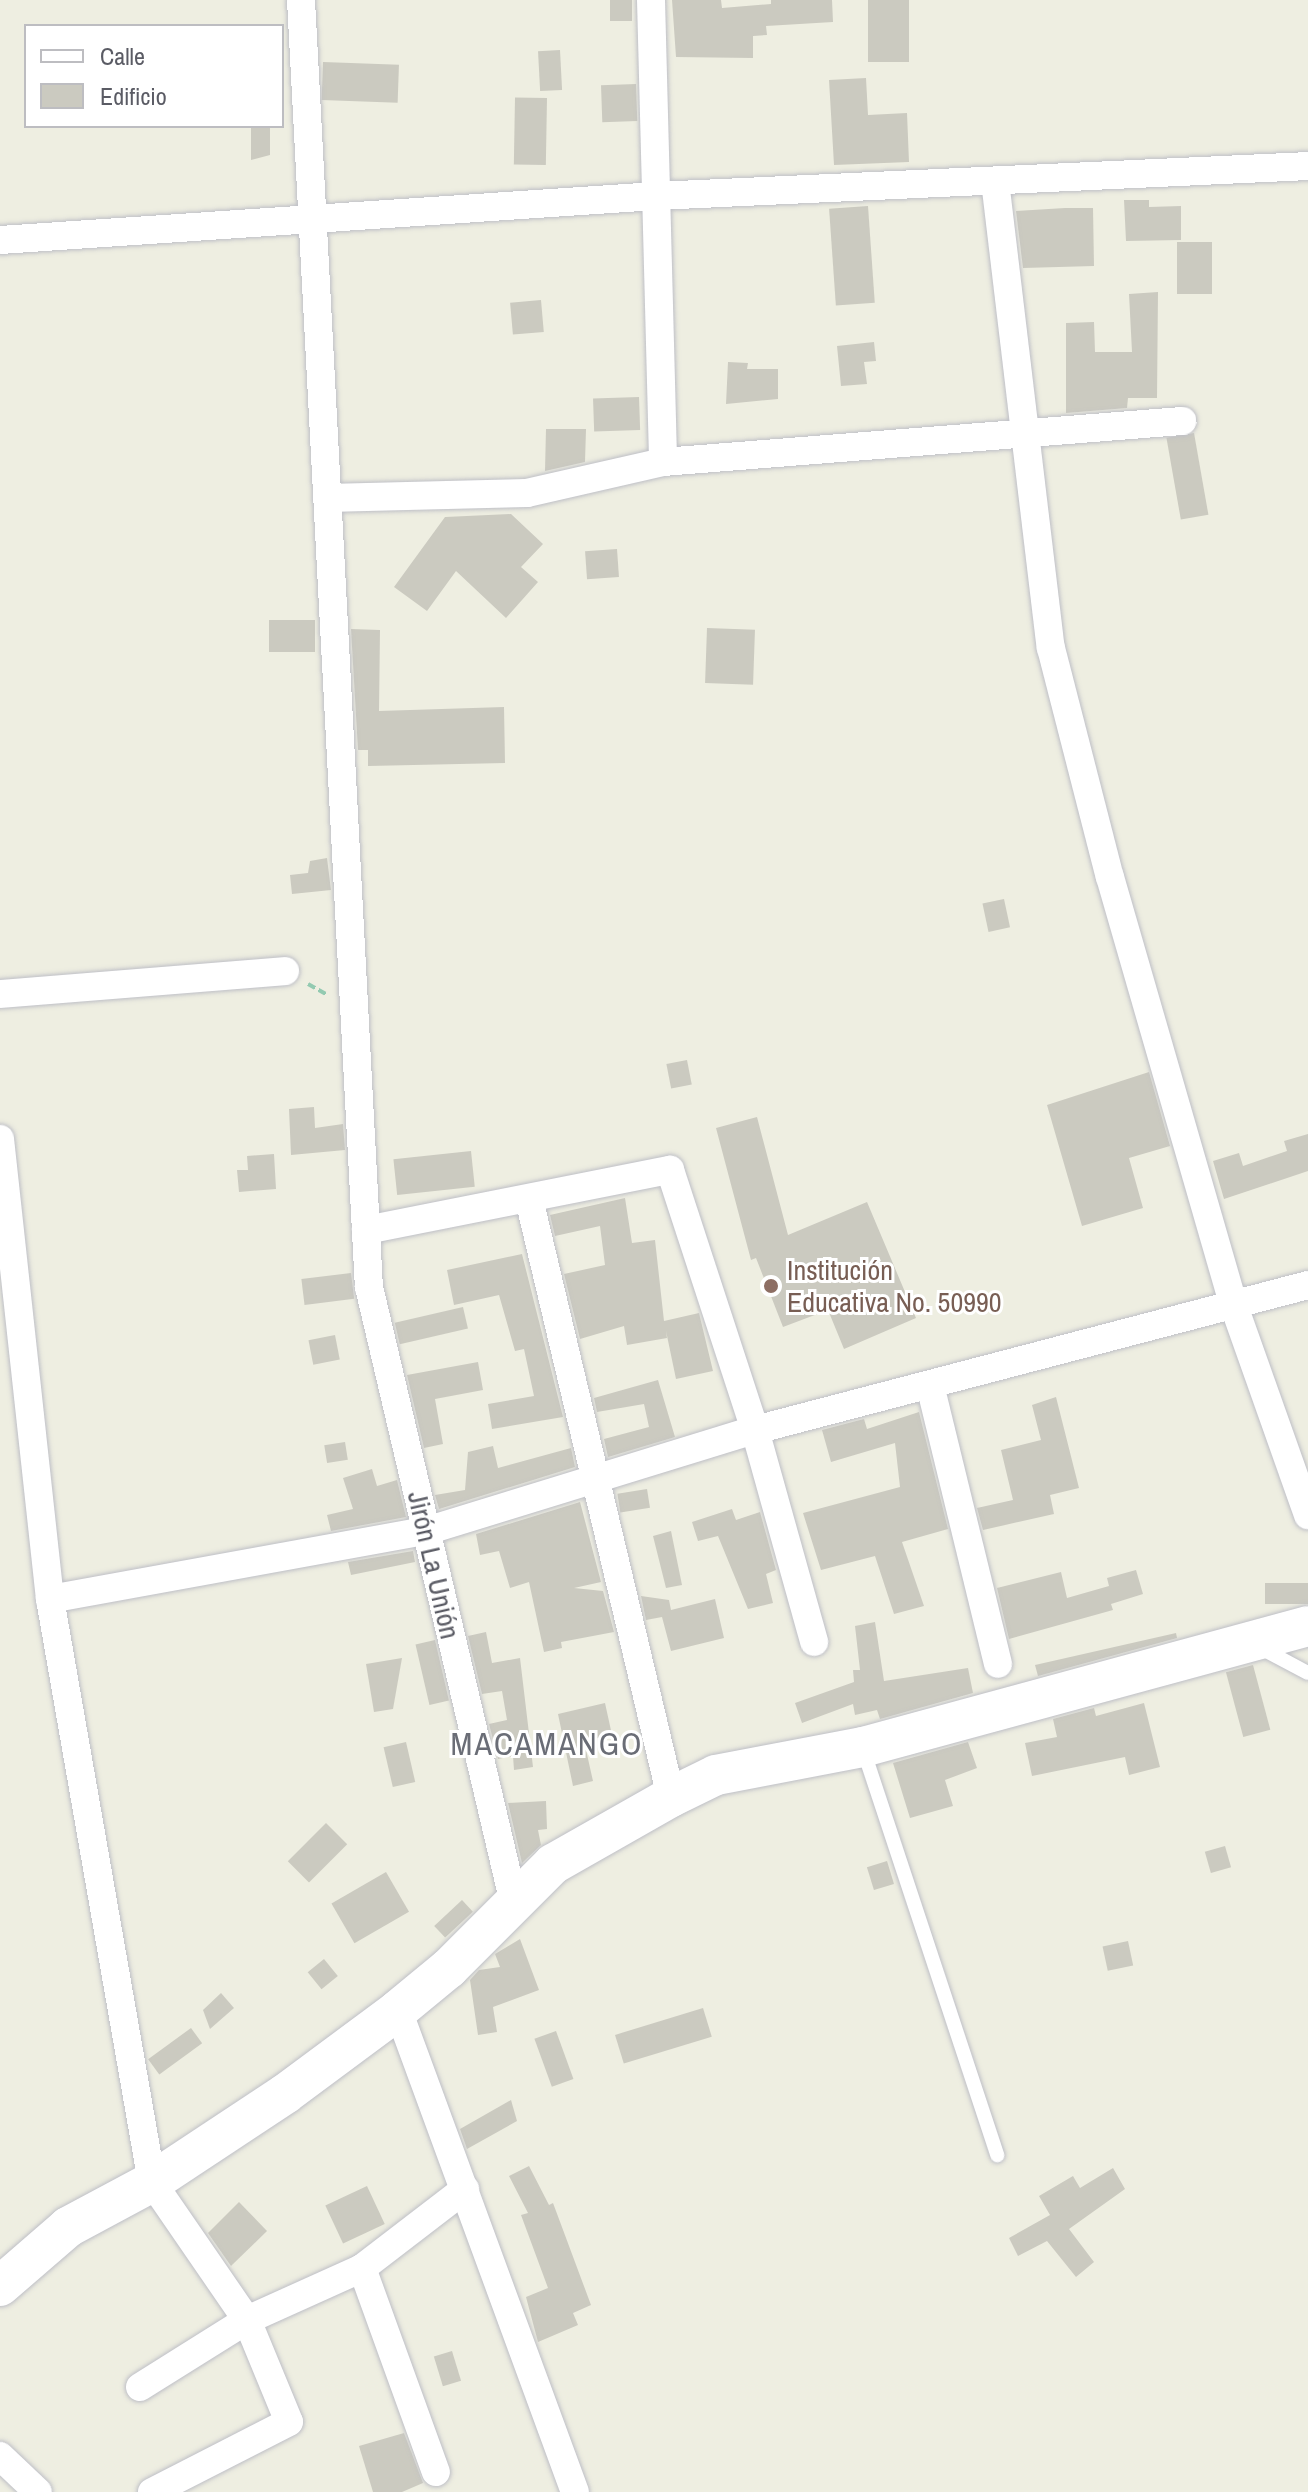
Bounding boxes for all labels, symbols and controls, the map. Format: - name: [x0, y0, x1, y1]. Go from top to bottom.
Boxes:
- legend: [24, 24, 284, 128]
- text: Calle: [100, 40, 145, 72]
- text: Edificio: [100, 80, 167, 112]
- place label: Institución Educativa No. 50990: [787, 1253, 1001, 1319]
- marker: Institución Educativa No. 50990: [762, 1277, 780, 1295]
- street label: Jirón La Unión: [401, 1488, 467, 1642]
- district label: MACAMANGO: [451, 1725, 643, 1763]

